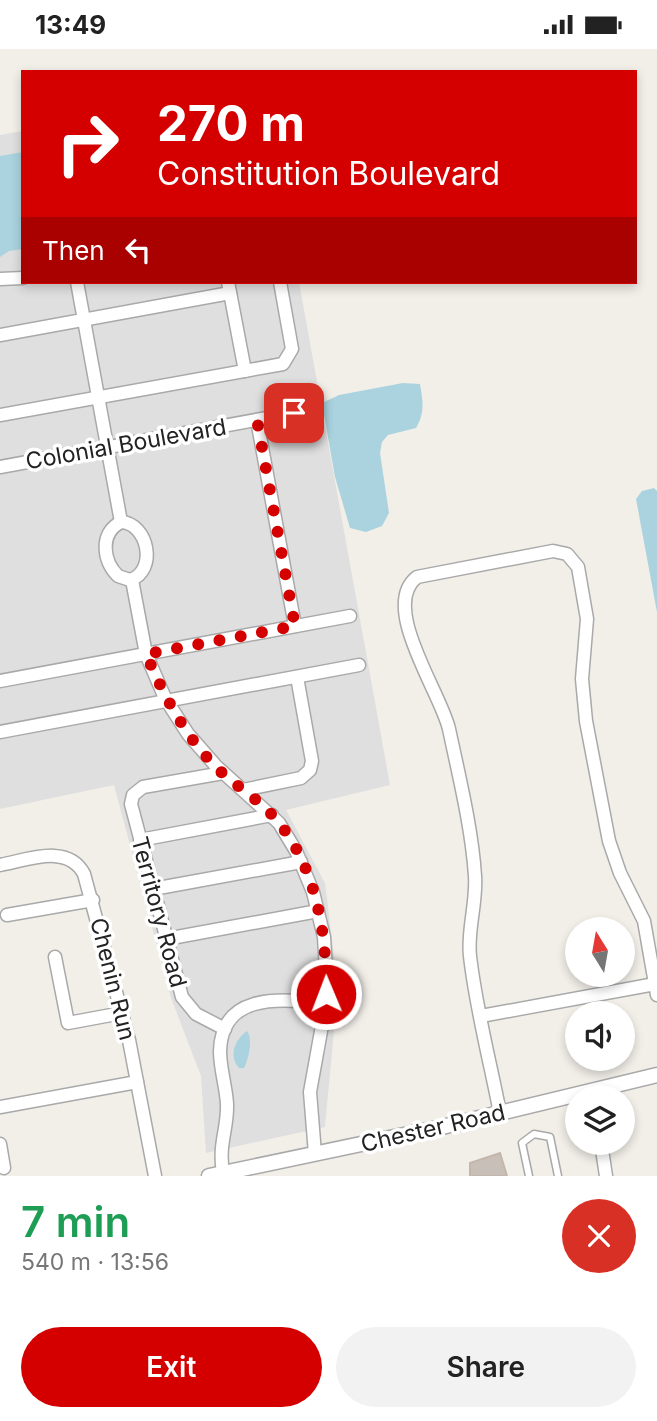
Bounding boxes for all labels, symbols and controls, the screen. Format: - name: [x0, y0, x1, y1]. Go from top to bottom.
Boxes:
- text: 13:49: [35, 9, 106, 40]
- text: 270 m: [157, 94, 305, 153]
- icon: right: [42, 98, 133, 189]
- text: Constitution Boulevard: [157, 154, 500, 193]
- icon: left: [119, 231, 157, 269]
- text: Then: [42, 235, 105, 266]
- pin: [264, 383, 324, 443]
- icon: arrive: [275, 394, 313, 432]
- street label: Colonial Boulevard: [24, 413, 228, 475]
- street label: Territory Road: [125, 833, 193, 991]
- street label: Chenin Run: [84, 915, 142, 1043]
- north arrow: [565, 917, 635, 987]
- map controls: [565, 917, 635, 1155]
- position arrow: [289, 957, 363, 1031]
- button: sound: [565, 1001, 635, 1071]
- button: layers: [565, 1085, 635, 1155]
- street label: Chester Road: [358, 1098, 508, 1158]
- text: 7 min: [21, 1196, 130, 1247]
- button: close: [562, 1199, 636, 1273]
- text: 540 m · 13:56: [21, 1248, 169, 1276]
- button: Exit: [21, 1327, 322, 1407]
- button: Share: [336, 1327, 636, 1407]

